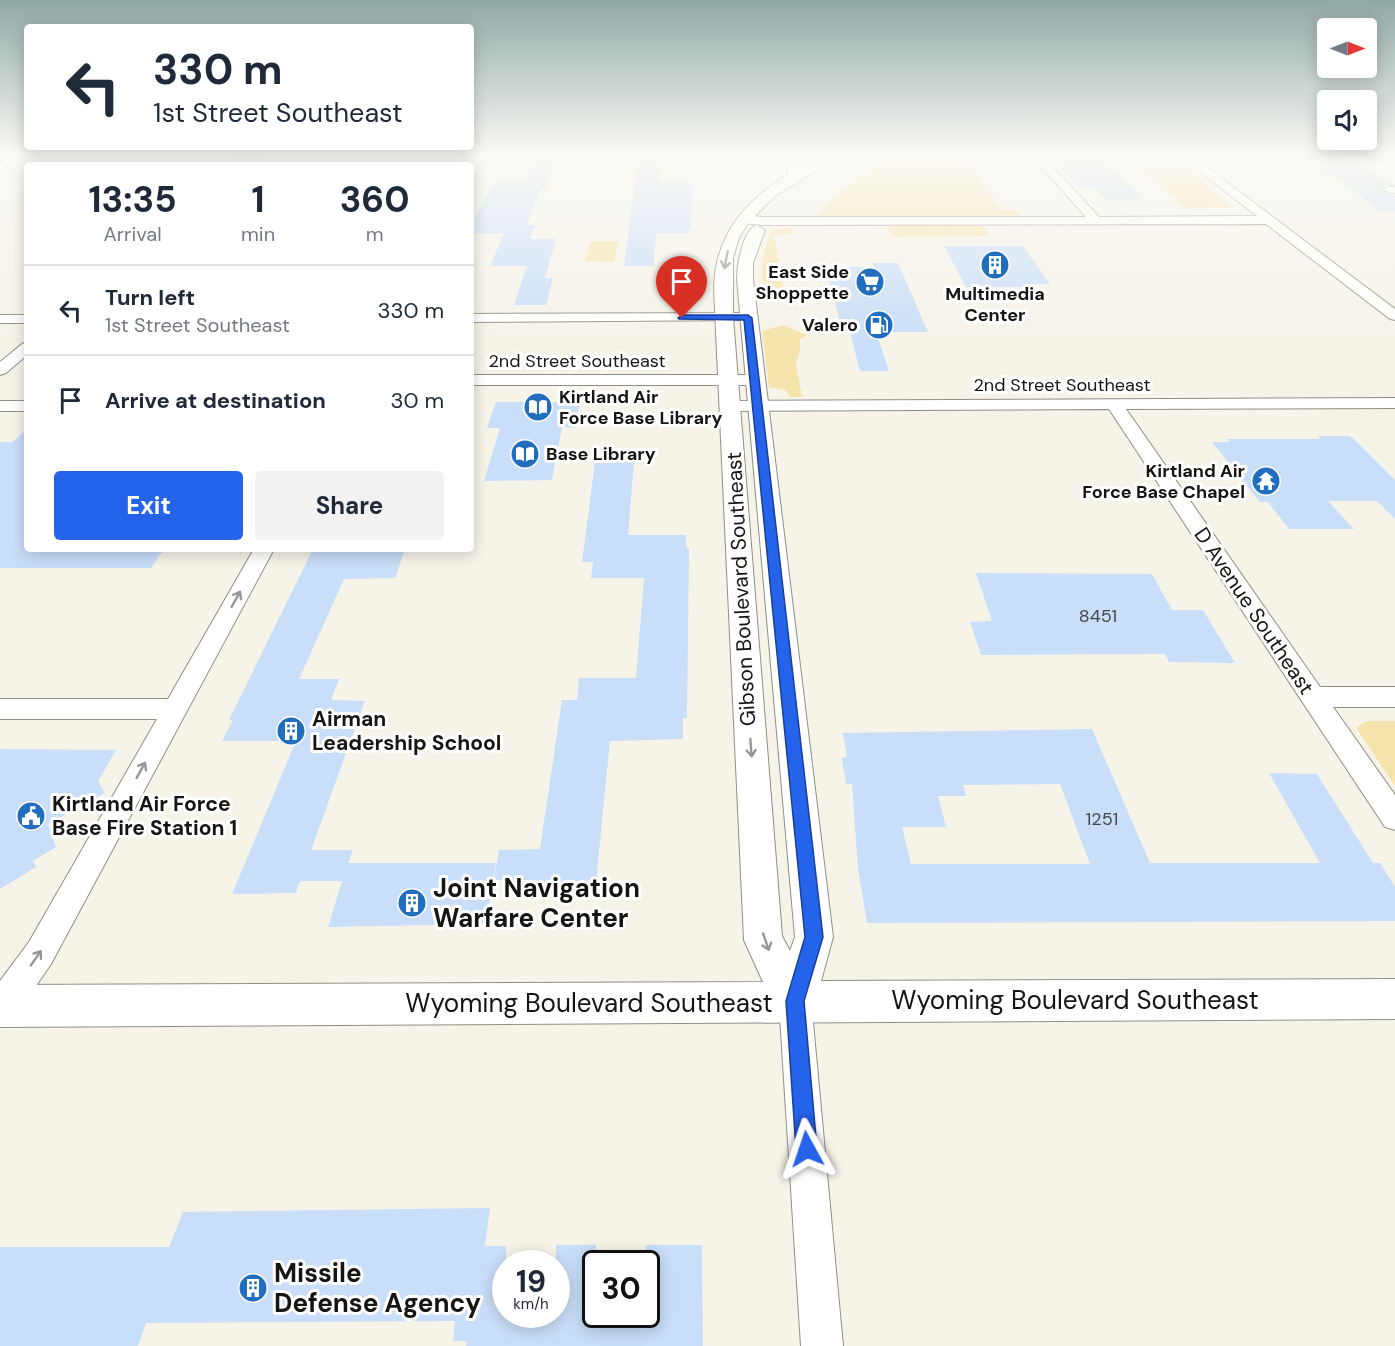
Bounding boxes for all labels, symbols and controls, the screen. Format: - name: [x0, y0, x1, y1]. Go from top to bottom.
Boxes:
- north arrow: [1317, 18, 1377, 78]
- map controls: [1317, 18, 1377, 150]
- text: 330 m: [153, 42, 283, 97]
- icon: left: [54, 48, 132, 126]
- button: sound: [1317, 90, 1377, 150]
- text: 1st Street Southeast: [153, 95, 403, 130]
- text: 13:35: [88, 176, 177, 223]
- text: 1: [252, 176, 265, 223]
- text: 360: [340, 176, 410, 223]
- text: Arrival: [103, 221, 162, 247]
- text: min: [241, 221, 275, 247]
- text: m: [366, 221, 383, 247]
- building icon: Multimedia Center: [979, 249, 1011, 281]
- one-way arrow: [720, 250, 731, 270]
- pin: [656, 256, 707, 318]
- place label: East Side Shoppette: [756, 260, 849, 305]
- icon: arrive: [665, 265, 698, 298]
- supermarket icon: East Side Shoppette: [854, 266, 886, 298]
- place label: Multimedia Center: [945, 282, 1045, 327]
- text: Turn left: [105, 283, 195, 312]
- icon: left: [54, 294, 87, 327]
- text: 330 m: [377, 296, 444, 325]
- fuel station icon: Valero: [863, 309, 895, 341]
- text: 1st Street Southeast: [105, 312, 290, 338]
- place label: Valero: [802, 313, 858, 337]
- street label: 2nd Street Southeast: [488, 349, 666, 373]
- street label: 2nd Street Southeast: [973, 373, 1151, 397]
- icon: arrive: [54, 384, 87, 417]
- place label: Kirtland Air Force Base Library: [559, 385, 722, 430]
- text: Arrive at destination: [105, 386, 326, 415]
- text: 30 m: [390, 386, 444, 415]
- library icon: Kirtland Air Force Base Library: [522, 391, 554, 423]
- library icon: Base Library: [509, 438, 541, 470]
- place label: Base Library: [546, 442, 656, 466]
- street label: Gibson Boulevard Southeast: [720, 451, 762, 727]
- place label: Kirtland Air Force Base Chapel: [1082, 459, 1245, 504]
- temple icon: Kirtland Air Force Base Chapel: [1250, 465, 1282, 497]
- button: Exit: [54, 471, 243, 540]
- button: Share: [255, 471, 444, 540]
- street label: D Avenue Southeast: [1188, 522, 1320, 700]
- one-way arrow: [230, 591, 242, 608]
- house number: 8451: [1079, 604, 1117, 628]
- place label: Airman Leadership School: [312, 705, 501, 757]
- building icon: Airman Leadership School: [275, 715, 307, 747]
- one-way arrow: [745, 738, 756, 758]
- one-way arrow: [136, 761, 147, 779]
- place label: Kirtland Air Force Base Fire Station 1: [52, 790, 237, 842]
- public building icon: Kirtland Air Force Base Fire Station 1: [15, 800, 47, 832]
- house number: 1251: [1086, 807, 1118, 831]
- place label: Joint Navigation Warfare Center: [433, 871, 640, 935]
- building icon: Joint Navigation Warfare Center: [396, 887, 428, 919]
- one-way arrow: [761, 933, 772, 951]
- one-way arrow: [30, 951, 42, 967]
- street label: Wyoming Boulevard Southeast: [891, 983, 1259, 1017]
- street label: Wyoming Boulevard Southeast: [405, 986, 773, 1020]
- position arrow: [775, 1117, 839, 1181]
- speed limit sign: 30: [582, 1250, 660, 1328]
- place label: Missile Defense Agency: [274, 1256, 481, 1320]
- text: 19: [516, 1262, 546, 1301]
- building icon: Missile Defense Agency: [237, 1272, 269, 1304]
- text: km/h: [513, 1294, 549, 1314]

